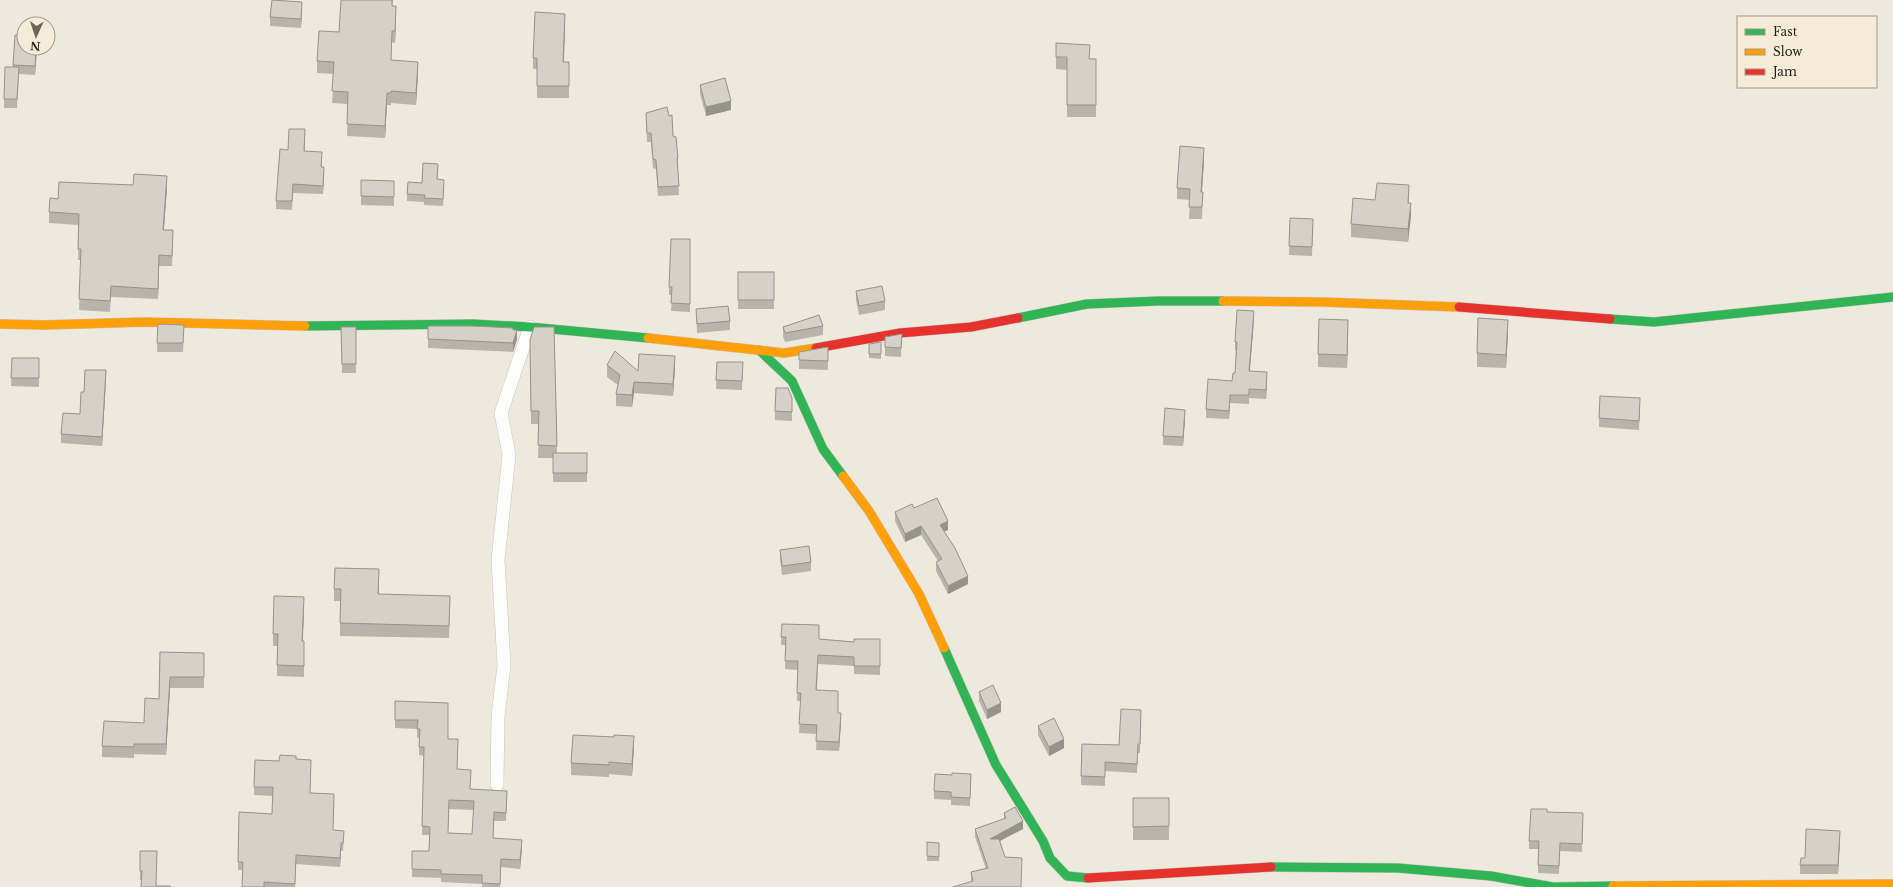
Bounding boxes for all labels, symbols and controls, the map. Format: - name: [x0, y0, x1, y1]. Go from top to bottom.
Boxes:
- north arrow: [16, 16, 56, 56]
- legend: [1737, 16, 1877, 88]
- text: Fast: [1773, 24, 1798, 39]
- text: N: [29, 39, 41, 53]
- text: Slow: [1773, 44, 1803, 59]
- text: Jam: [1771, 64, 1797, 79]

